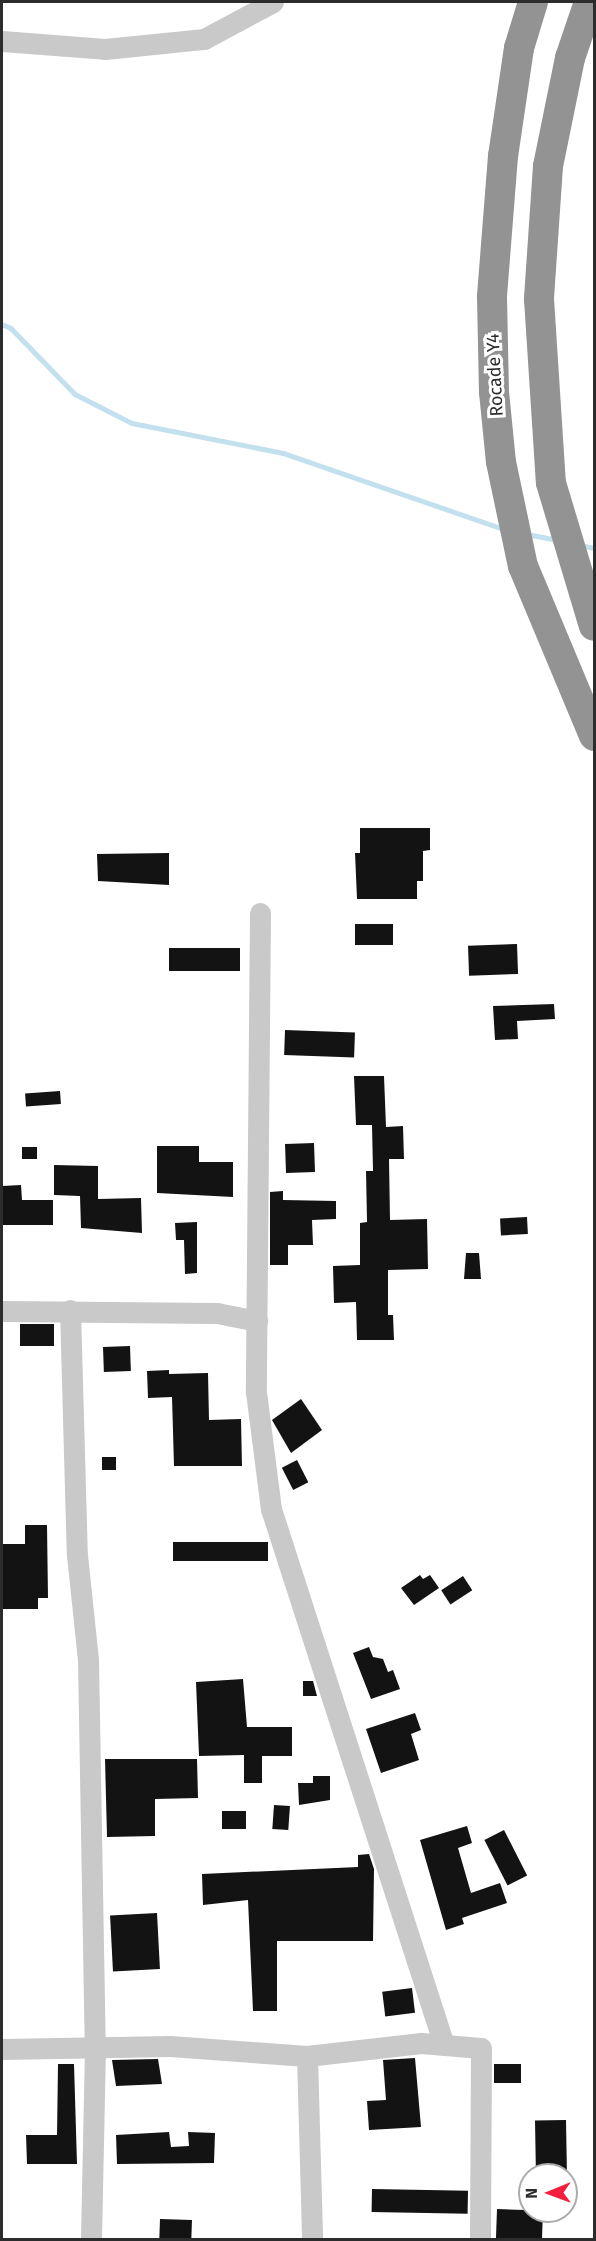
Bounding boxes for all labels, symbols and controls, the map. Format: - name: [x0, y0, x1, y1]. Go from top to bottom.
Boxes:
- street label: Rocade Y4: [482, 333, 508, 417]
- north arrow: [518, 2163, 578, 2223]
- text: N: [522, 2188, 541, 2199]

